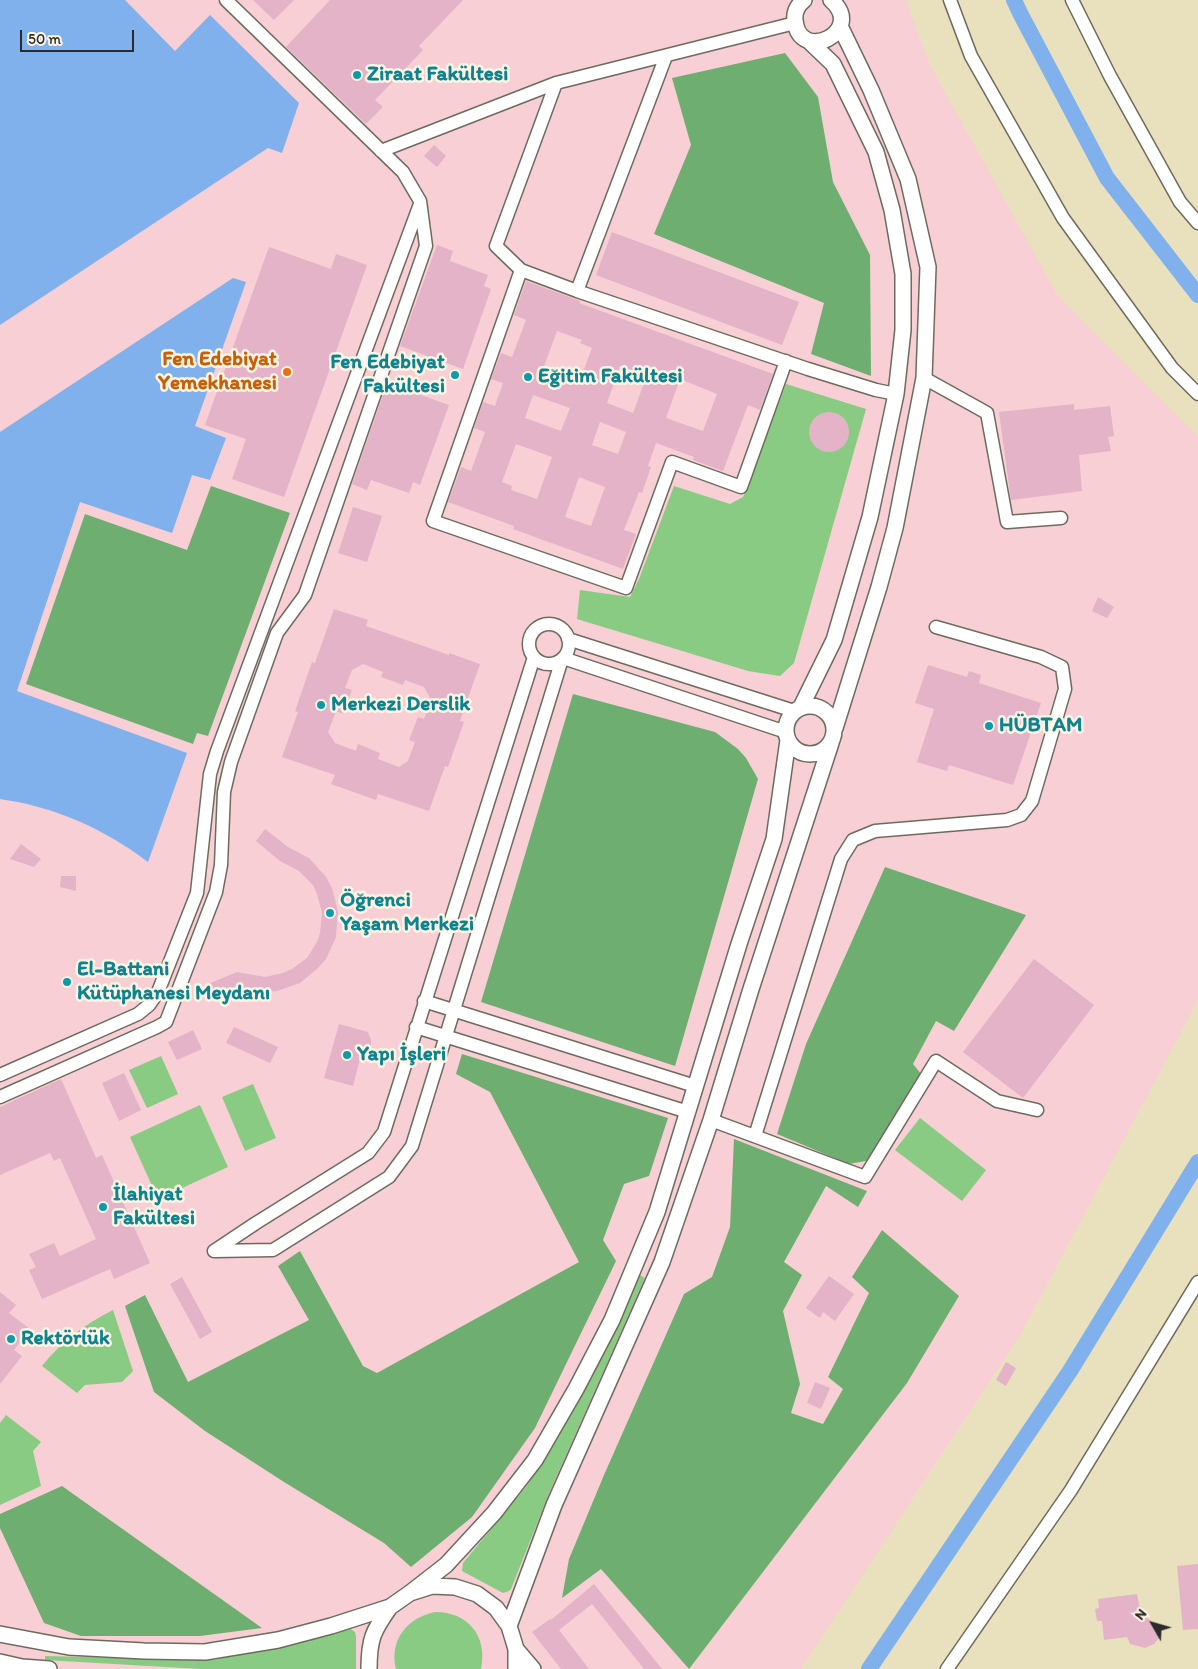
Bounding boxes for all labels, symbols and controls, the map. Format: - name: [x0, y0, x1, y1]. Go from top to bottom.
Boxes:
- scale bar: [22, 20, 136, 52]
- text: 50 m: [28, 30, 61, 48]
- place label: Ziraat Fakültesi: [367, 62, 508, 88]
- marker: Ziraat Fakültesi: [351, 69, 363, 81]
- place label: Fen Edebiyat Yemekhanesi: [158, 347, 277, 397]
- place label: Fen Edebiyat Fakültesi: [330, 350, 445, 400]
- place label: Eğitim Fakültesi: [538, 364, 683, 390]
- marker: Fen Edebiyat Yemekhanesi: [281, 366, 293, 378]
- marker: Fen Edebiyat Fakültesi: [449, 369, 461, 381]
- marker: Eğitim Fakültesi: [522, 371, 534, 383]
- place label: Merkezi Derslik: [331, 692, 470, 718]
- marker: Merkezi Derslik: [315, 699, 327, 711]
- place label: HÜBTAM: [999, 713, 1082, 739]
- marker: HÜBTAM: [983, 720, 995, 732]
- place label: Öğrenci Yaşam Merkezi: [340, 888, 474, 938]
- marker: Öğrenci Yaşam Merkezi: [324, 907, 336, 919]
- place label: El-Battani Kütüphanesi Meydanı: [77, 957, 270, 1007]
- marker: El-Battani Kütüphanesi Meydanı: [61, 976, 73, 988]
- place label: Yapı İşleri: [357, 1042, 446, 1068]
- marker: Yapı İşleri: [341, 1049, 353, 1061]
- place label: İlahiyat Fakültesi: [113, 1182, 195, 1232]
- marker: İlahiyat Fakültesi: [97, 1201, 109, 1213]
- place label: Rektörlük: [21, 1326, 110, 1352]
- marker: Rektörlük: [5, 1333, 17, 1345]
- north arrow: [1128, 1599, 1178, 1649]
- text: N: [1131, 1606, 1150, 1623]

